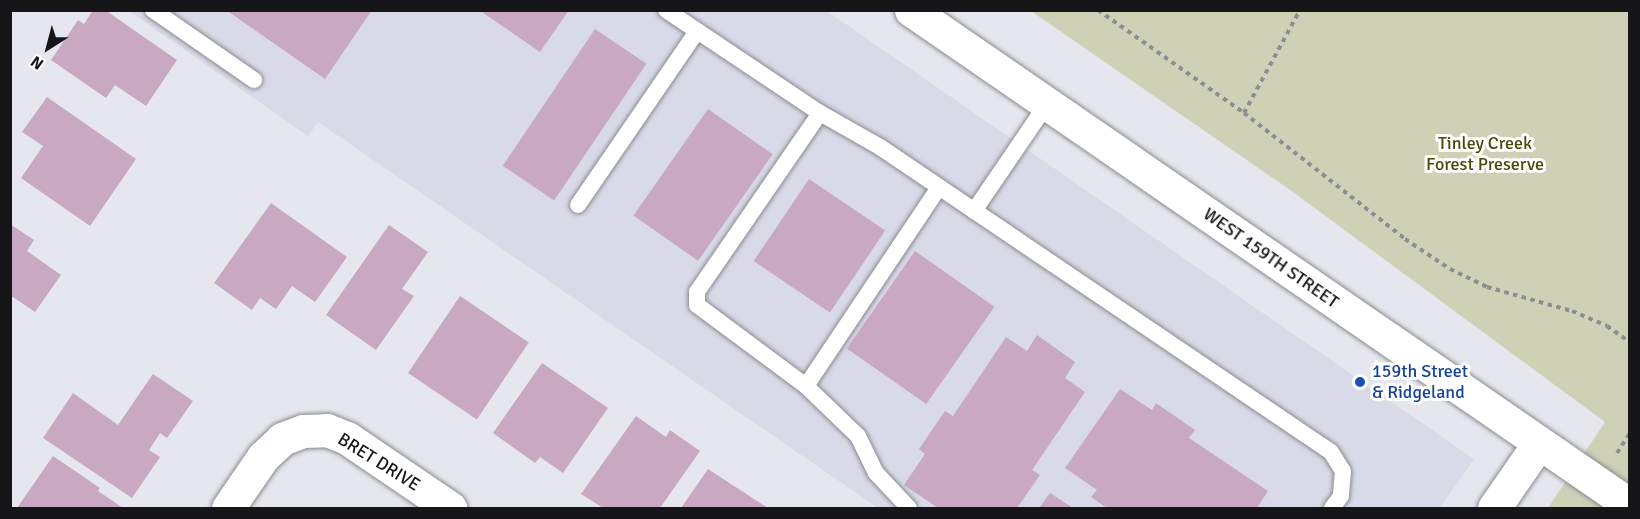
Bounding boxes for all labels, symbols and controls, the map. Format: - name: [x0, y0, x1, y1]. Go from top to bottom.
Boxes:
- north arrow: [18, 18, 78, 78]
- text: N: [27, 51, 48, 74]
- park label: Tinley Creek Forest Preserve: [1426, 133, 1544, 176]
- street label: WEST 159TH STREET: [1199, 203, 1343, 313]
- place label: 159th Street & Ridgeland: [1372, 361, 1468, 404]
- marker: 159th Street & Ridgeland: [1353, 375, 1367, 389]
- street label: BRET DRIVE: [334, 428, 424, 496]

